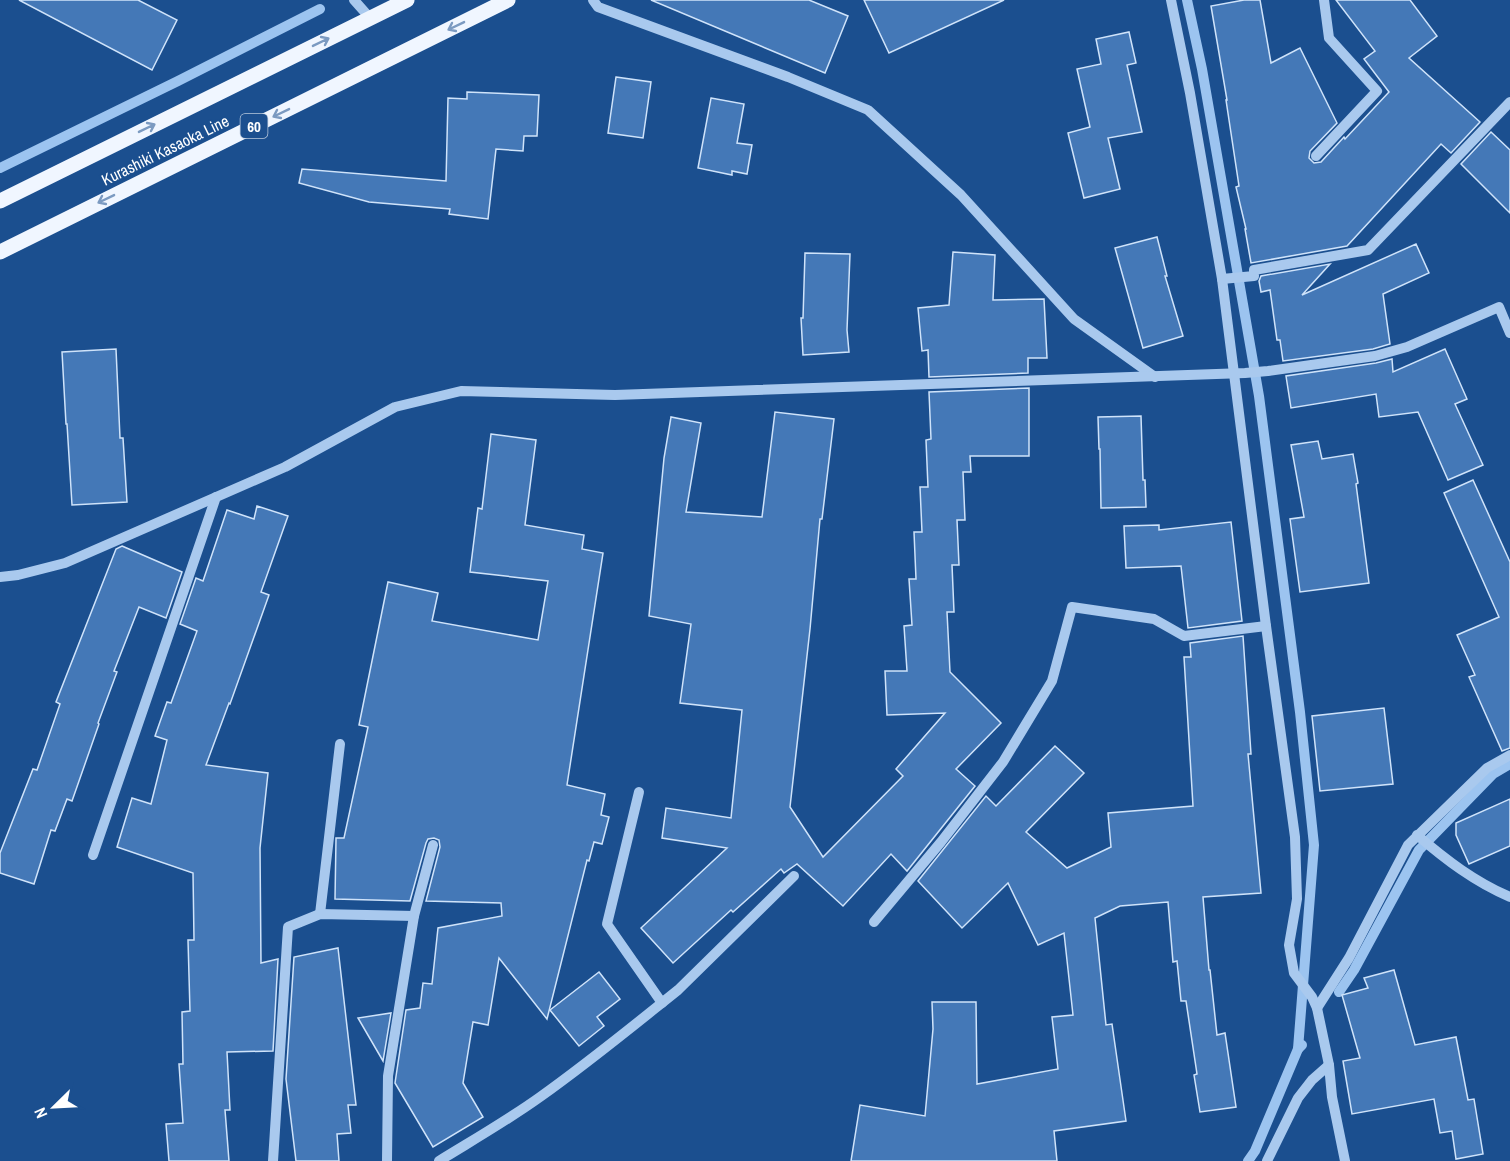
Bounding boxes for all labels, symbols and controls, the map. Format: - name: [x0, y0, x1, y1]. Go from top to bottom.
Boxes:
- one-way arrow: [447, 21, 465, 32]
- one-way arrow: [312, 36, 330, 47]
- one-way arrow: [272, 107, 290, 119]
- street label: Kurashiki Kasaoka Line: [98, 110, 232, 190]
- road number: 60: [240, 114, 268, 138]
- one-way arrow: [137, 122, 155, 134]
- one-way arrow: [98, 194, 116, 205]
- north arrow: [24, 1077, 84, 1137]
- text: N: [28, 1104, 52, 1122]

